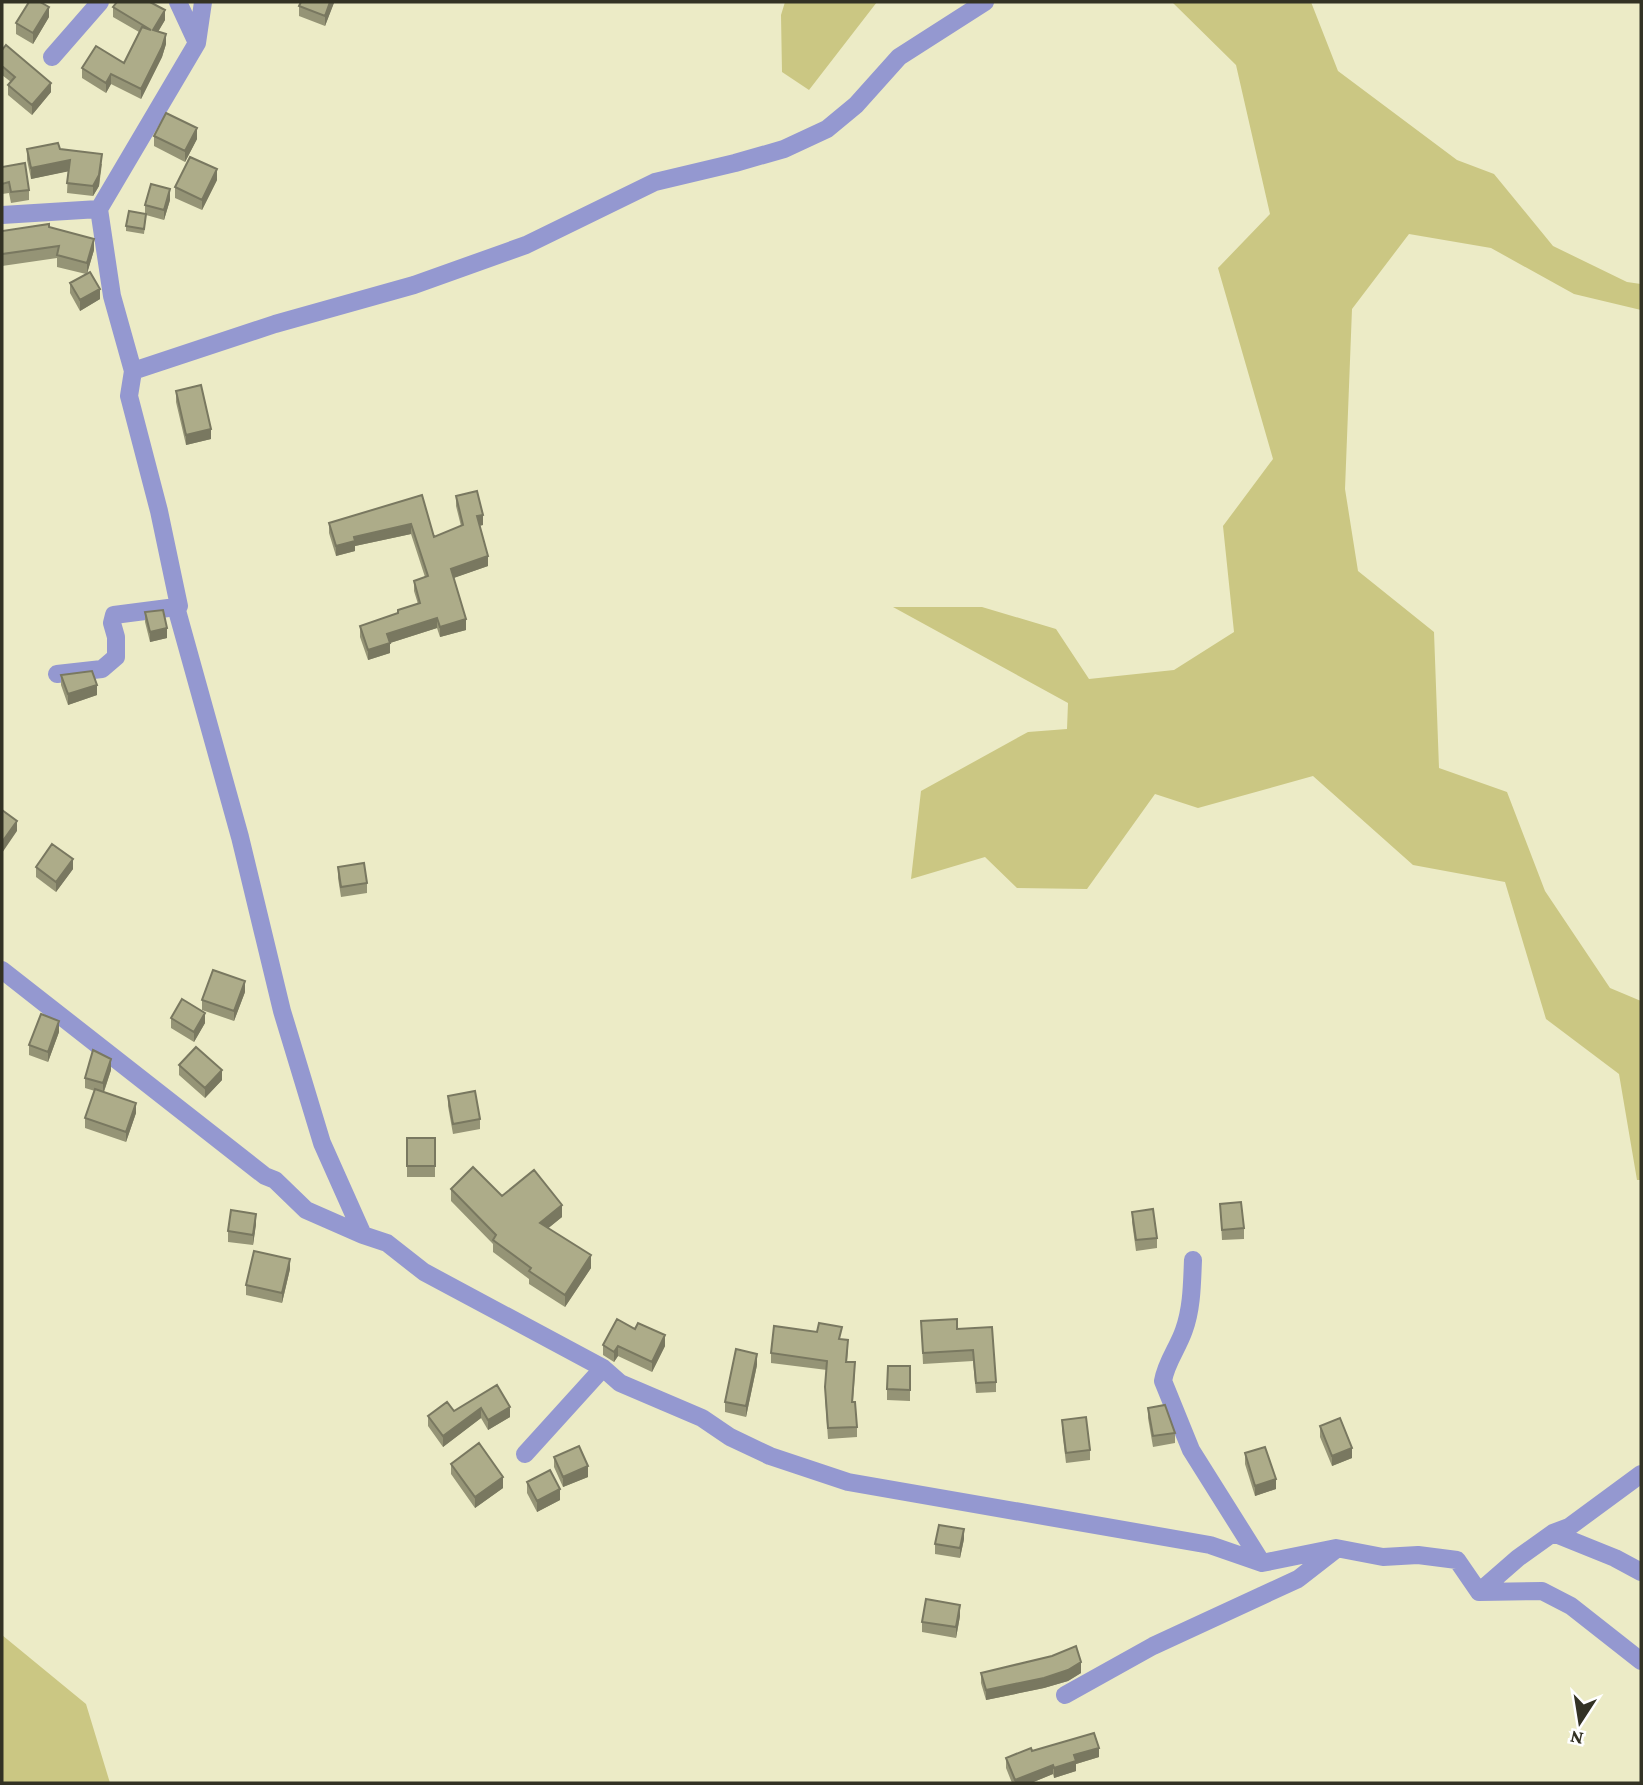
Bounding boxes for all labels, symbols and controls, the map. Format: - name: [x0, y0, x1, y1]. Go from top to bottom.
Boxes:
- north arrow: [1545, 1687, 1615, 1757]
- text: N: [1568, 1727, 1585, 1750]

